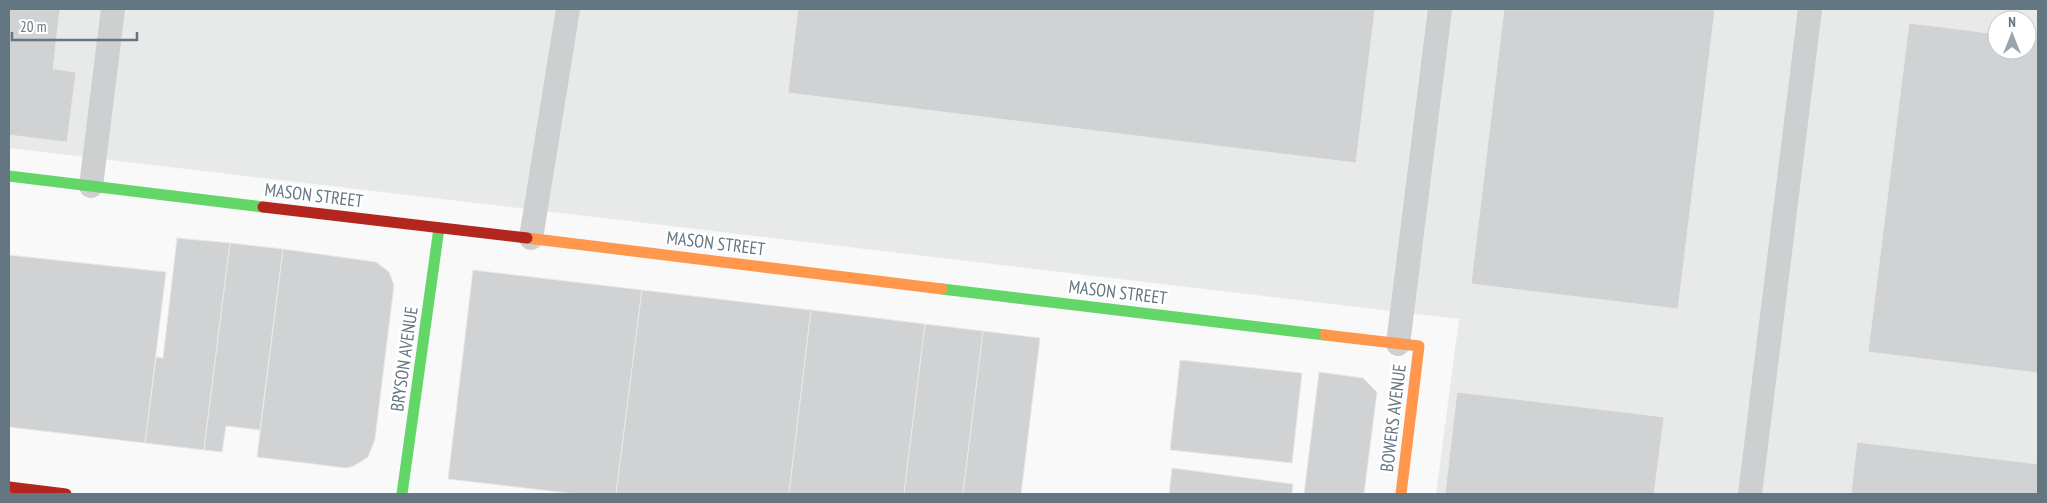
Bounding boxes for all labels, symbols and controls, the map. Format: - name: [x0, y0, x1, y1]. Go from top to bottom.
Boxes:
- scale bar: [12, 10, 138, 42]
- north arrow: [1987, 10, 2037, 60]
- text: N: [2008, 13, 2016, 31]
- text: 20 m: [20, 17, 46, 36]
- street label: MASON STREET: [263, 178, 365, 212]
- street label: MASON STREET: [665, 226, 767, 260]
- street label: MASON STREET: [1067, 275, 1169, 309]
- street label: BRYSON AVENUE: [385, 305, 423, 413]
- street label: BOWERS AVENUE: [1375, 363, 1411, 473]

